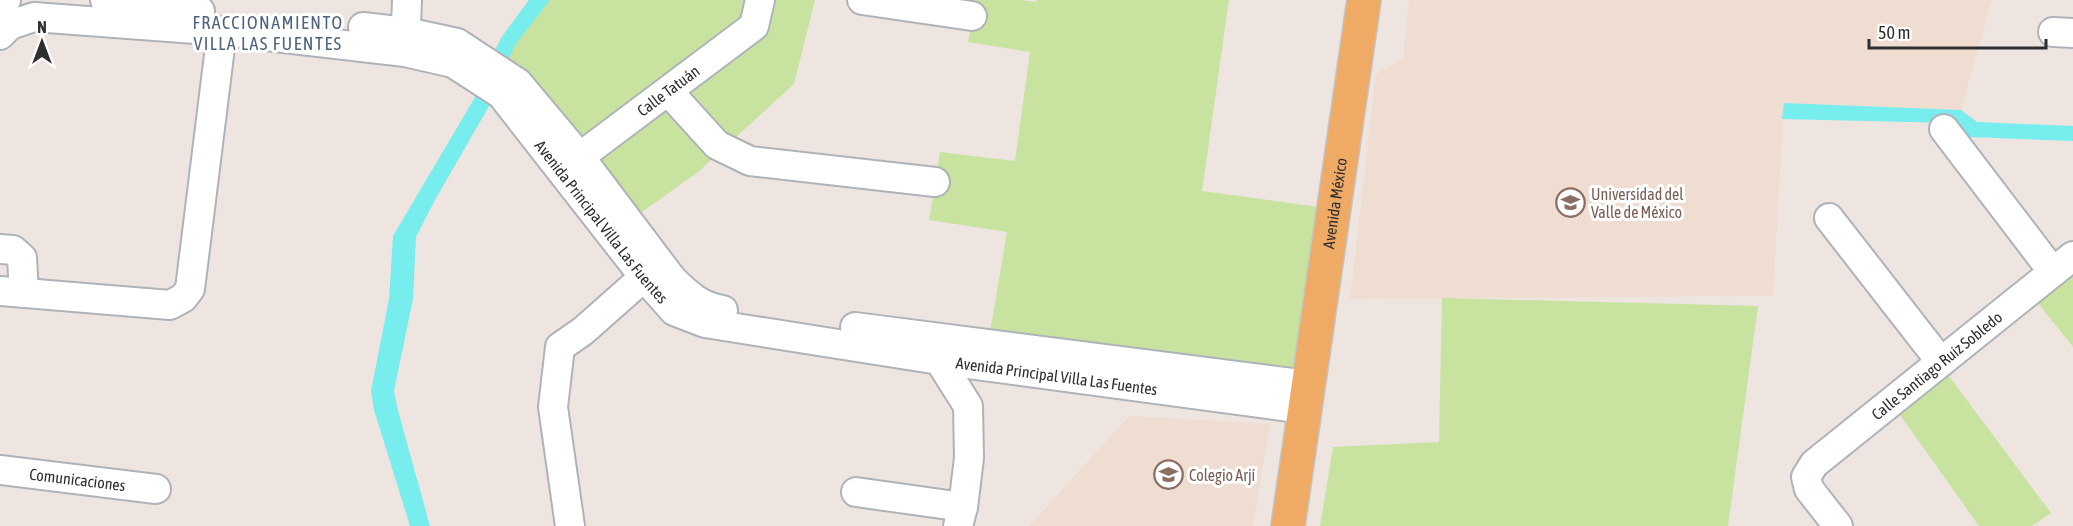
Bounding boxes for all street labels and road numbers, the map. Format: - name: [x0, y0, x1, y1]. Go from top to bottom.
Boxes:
- street label: Calle Tatuán: [633, 61, 703, 120]
- street label: Avenida Principal Villa Las Fuentes: [531, 136, 672, 307]
- street label: Avenida México: [1319, 157, 1350, 250]
- street label: Calle Santiago Ruiz Sobledo: [1868, 308, 2006, 423]
- street label: Avenida Principal Villa Las Fuentes: [955, 353, 1159, 398]
- street label: Comunicaciones: [28, 465, 127, 494]

